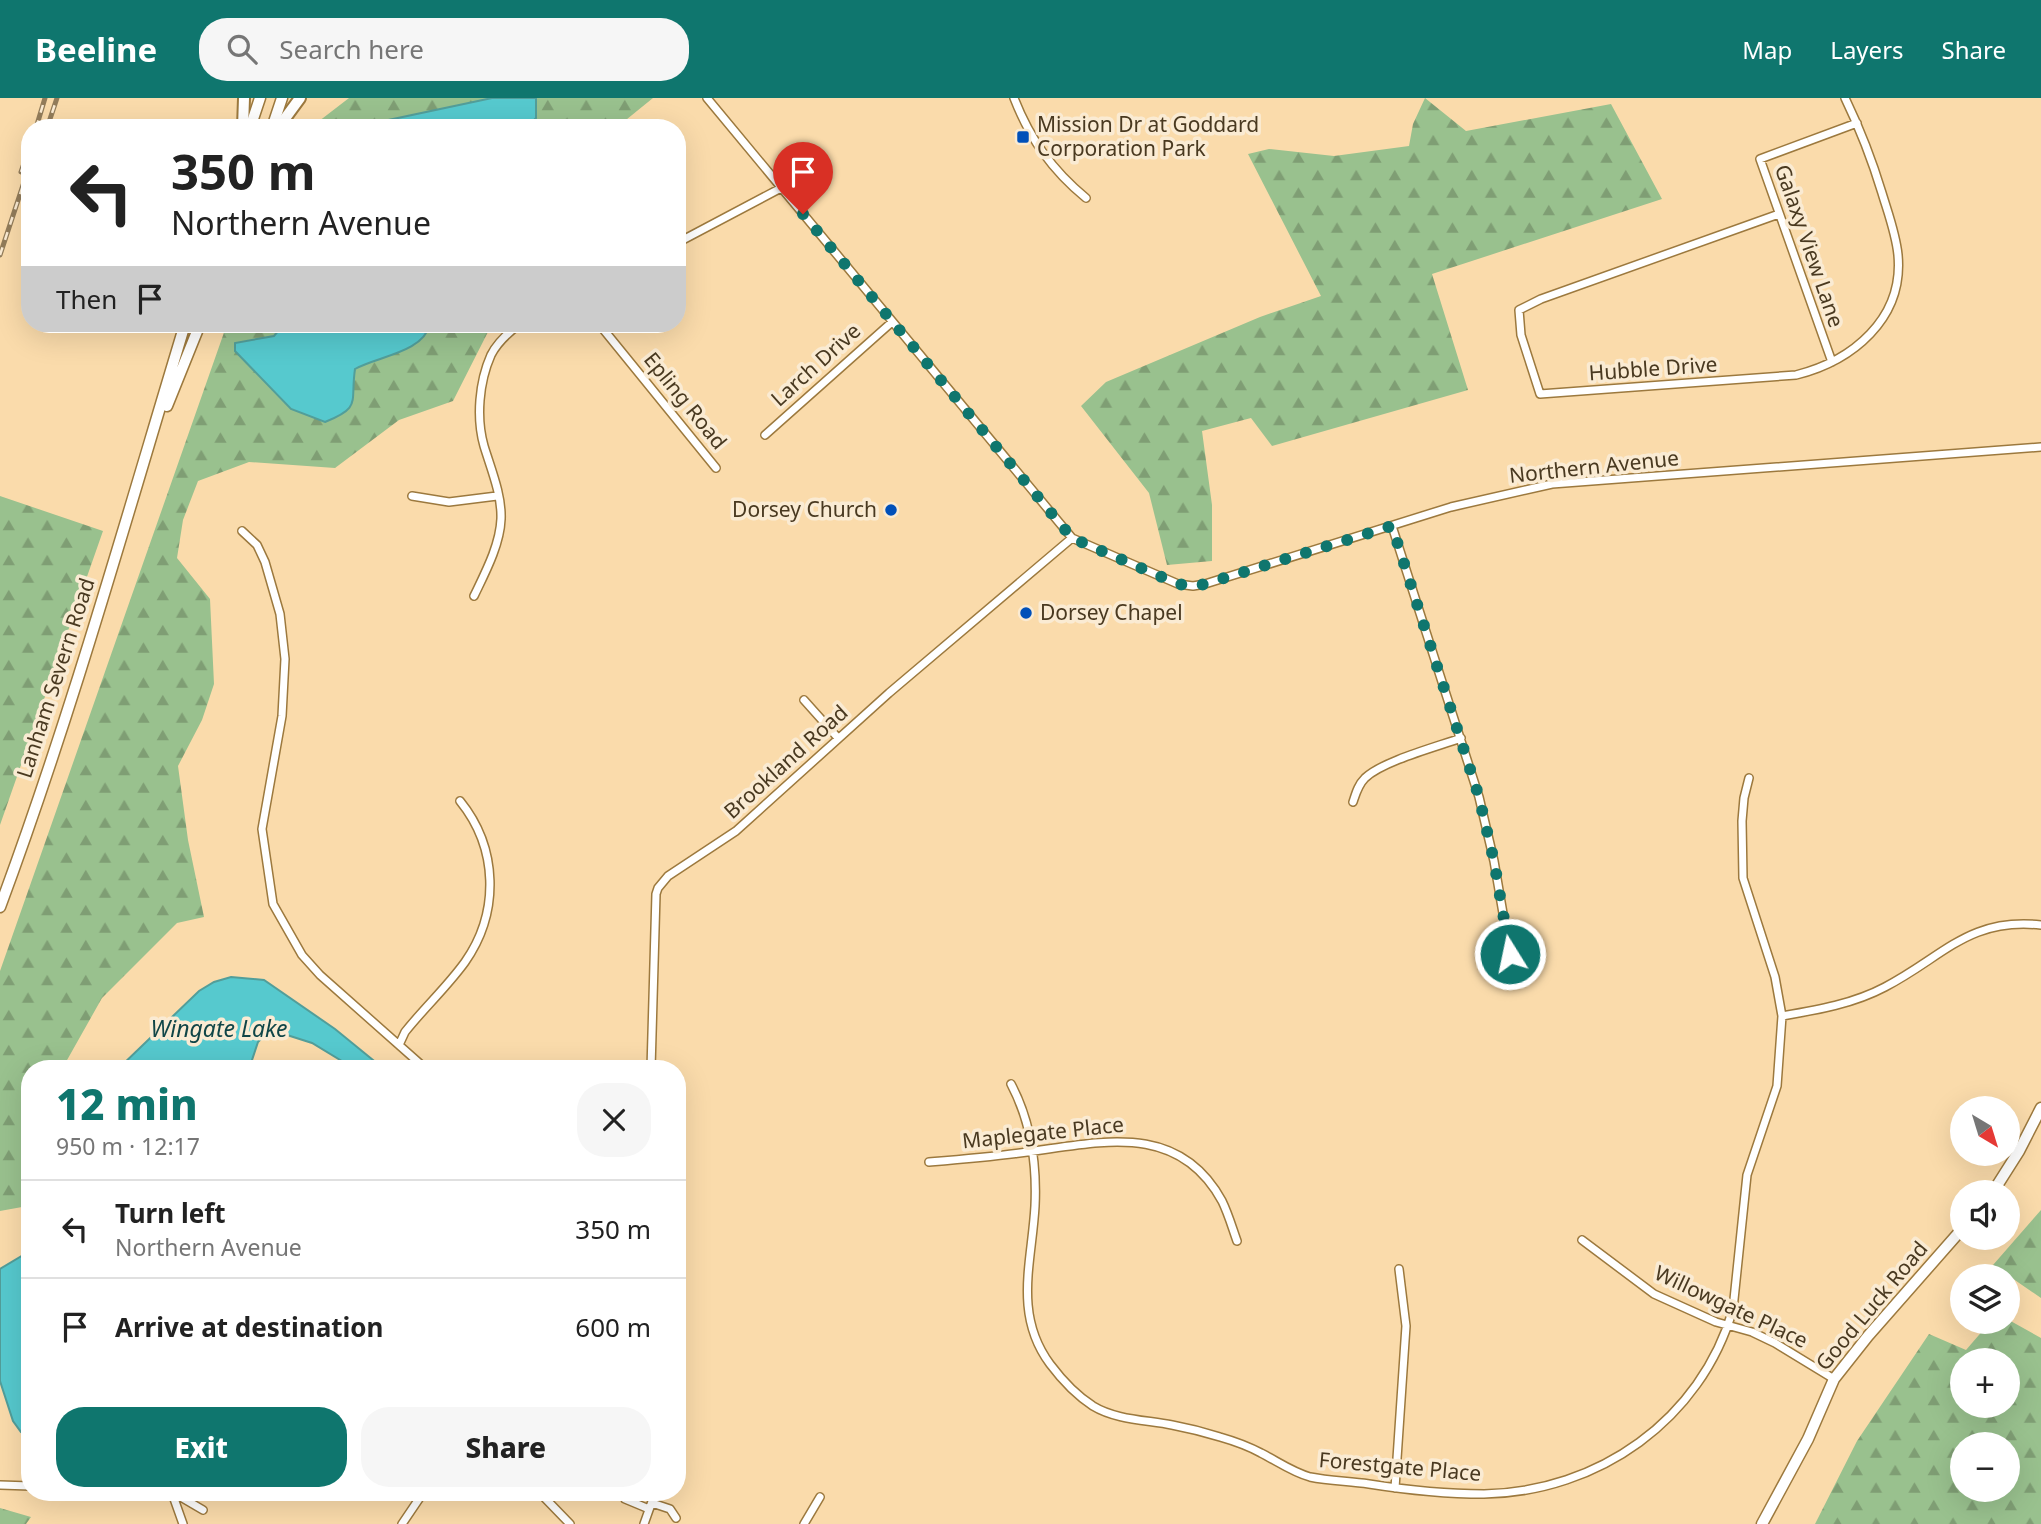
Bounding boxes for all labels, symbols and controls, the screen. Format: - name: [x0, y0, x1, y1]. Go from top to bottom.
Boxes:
- search box: [199, 18, 689, 81]
- text: Beeline: [35, 27, 157, 72]
- icon: search: [223, 30, 261, 68]
- text: Search here: [279, 31, 424, 67]
- text: Map: [1742, 33, 1792, 66]
- text: Layers: [1830, 33, 1904, 66]
- text: Share: [1942, 33, 2006, 66]
- place label: Mission Dr at Goddard Corporation Park: [1037, 110, 1259, 162]
- marker: Mission Dr at Goddard Corporation Park: [1015, 129, 1031, 145]
- text: 350 m: [171, 138, 316, 204]
- pin: [773, 142, 833, 214]
- icon: left: [56, 147, 147, 238]
- icon: arrive: [784, 153, 822, 191]
- street label: Galaxy View Lane: [1769, 160, 1851, 331]
- text: Northern Avenue: [171, 201, 431, 244]
- icon: arrive: [131, 280, 169, 318]
- text: Then: [56, 281, 117, 317]
- street label: Larch Drive: [765, 317, 866, 412]
- street label: Epling Road: [638, 346, 734, 455]
- street label: Hubble Drive: [1588, 350, 1718, 386]
- street label: Northern Avenue: [1508, 443, 1680, 489]
- place label: Dorsey Church: [732, 495, 877, 523]
- marker: Dorsey Church: [883, 502, 899, 518]
- street label: Lanham Severn Road: [9, 574, 101, 781]
- place label: Dorsey Chapel: [1040, 598, 1183, 626]
- marker: Dorsey Chapel: [1018, 605, 1034, 621]
- street label: Brookland Road: [717, 698, 853, 824]
- position arrow: [1473, 917, 1547, 991]
- water label: Wingate Lake: [151, 1012, 287, 1044]
- text: 12 min: [56, 1075, 198, 1132]
- button: close: [577, 1083, 651, 1157]
- north arrow: [1950, 1096, 2020, 1166]
- map controls: [1950, 1096, 2020, 1502]
- street label: Maplegate Place: [961, 1110, 1125, 1154]
- text: 950 m · 12:17: [56, 1130, 200, 1162]
- button: sound: [1950, 1180, 2020, 1250]
- text: Turn left: [115, 1195, 226, 1231]
- icon: left: [56, 1210, 94, 1248]
- text: 350 m: [575, 1211, 651, 1247]
- text: Northern Avenue: [115, 1231, 302, 1263]
- street label: Good Luck Road: [1809, 1235, 1933, 1376]
- street label: Willowgate Place: [1650, 1258, 1813, 1354]
- button: layers: [1950, 1264, 2020, 1334]
- icon: arrive: [56, 1308, 94, 1346]
- text: Arrive at destination: [115, 1309, 384, 1345]
- text: 600 m: [575, 1309, 651, 1345]
- button: +: [1950, 1348, 2020, 1418]
- button: Exit: [56, 1407, 347, 1487]
- button: Share: [361, 1407, 651, 1487]
- button: −: [1950, 1432, 2020, 1502]
- street label: Forestgate Place: [1318, 1445, 1482, 1487]

